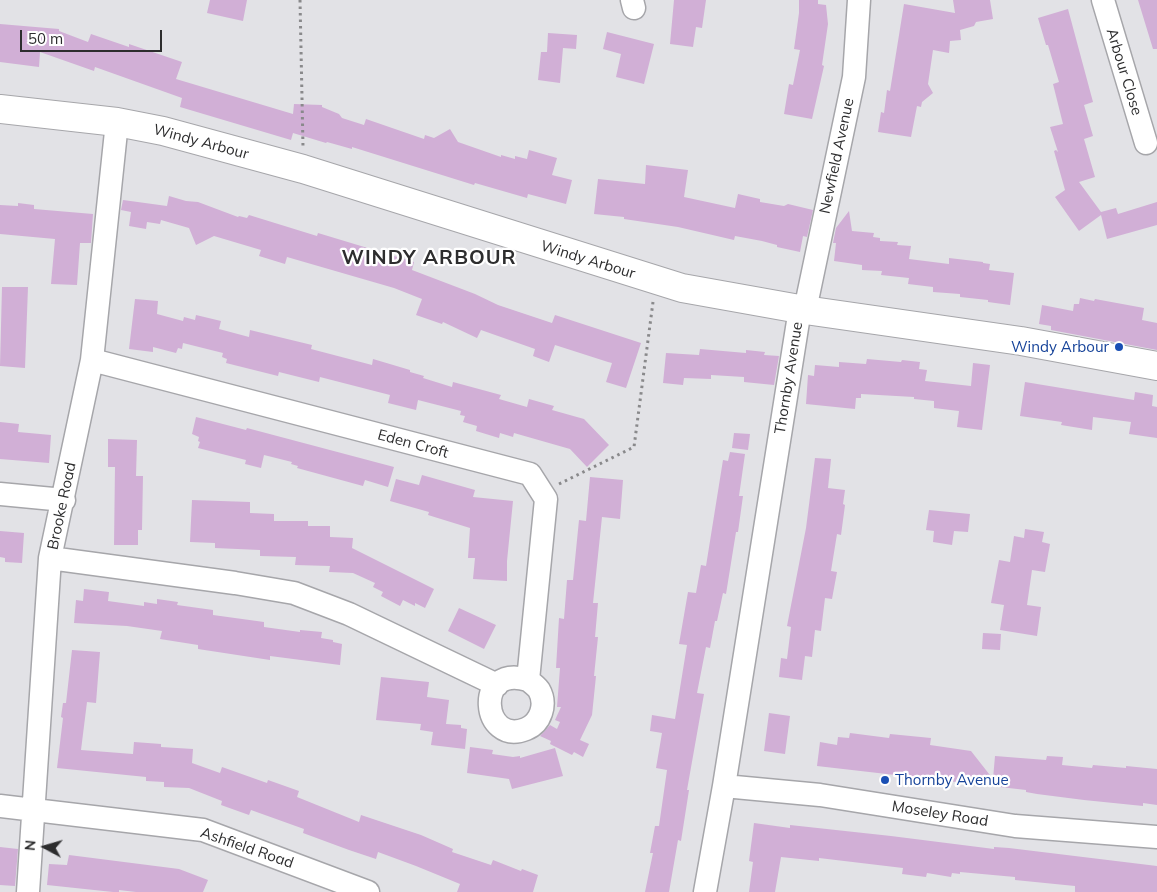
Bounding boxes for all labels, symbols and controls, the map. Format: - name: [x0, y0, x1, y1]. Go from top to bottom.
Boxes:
- scale bar: [22, 20, 165, 52]
- street label: Arbour Close: [1102, 26, 1146, 118]
- text: 50 m: [28, 29, 63, 48]
- street label: Newfield Avenue: [816, 96, 858, 216]
- street label: Windy Arbour: [151, 121, 251, 163]
- street label: Windy Arbour: [538, 237, 638, 283]
- district label: WINDY ARBOUR: [340, 246, 518, 270]
- street label: Thornby Avenue: [771, 320, 807, 436]
- place label: Windy Arbour: [1011, 338, 1109, 356]
- marker: Windy Arbour: [1113, 341, 1125, 353]
- street label: Eden Croft: [376, 426, 450, 462]
- street label: Brooke Road: [44, 461, 80, 551]
- place label: Thornby Avenue: [895, 771, 1009, 789]
- marker: Thornby Avenue: [879, 774, 891, 786]
- street label: Moseley Road: [891, 797, 989, 831]
- north arrow: [20, 822, 70, 872]
- street label: Ashfield Road: [198, 824, 296, 872]
- text: N: [21, 839, 40, 852]

